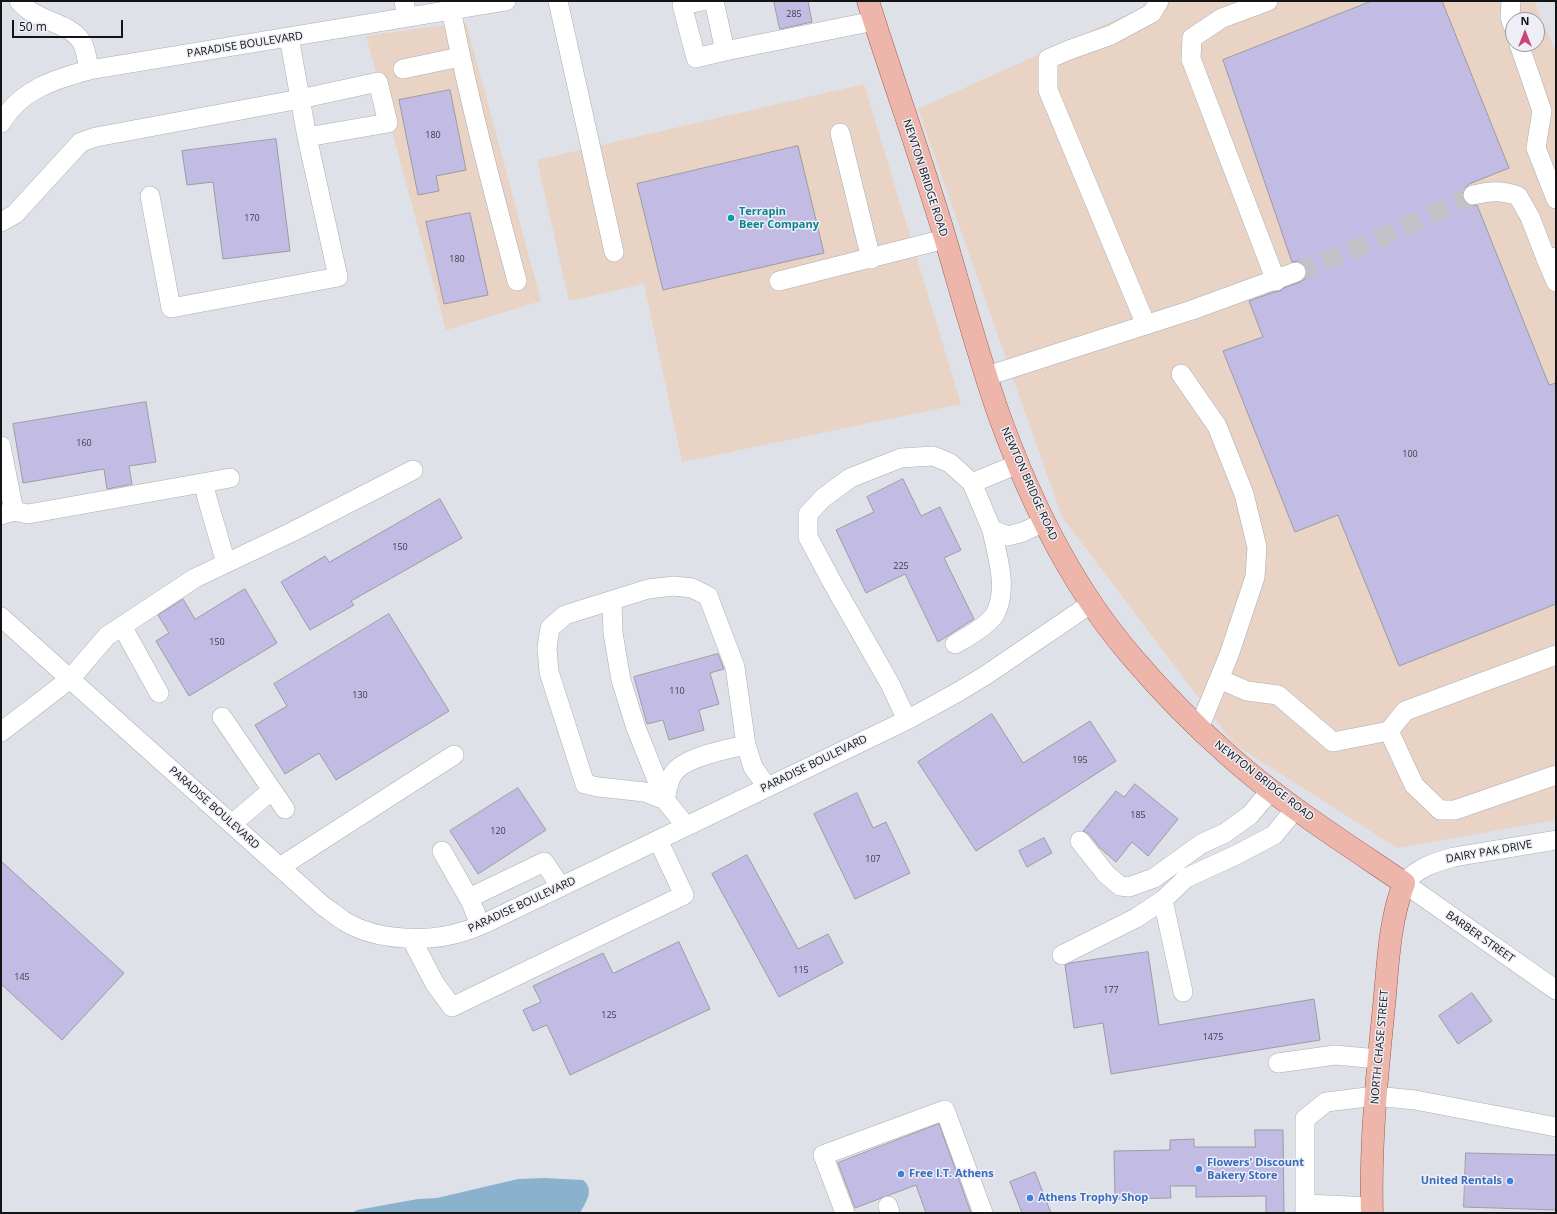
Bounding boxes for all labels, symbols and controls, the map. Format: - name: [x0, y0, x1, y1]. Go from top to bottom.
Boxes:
- house number: 285: [786, 9, 802, 19]
- scale bar: [14, 12, 125, 38]
- north arrow: [1505, 12, 1545, 52]
- text: N: [1521, 13, 1529, 28]
- text: 50 m: [19, 18, 47, 35]
- street label: PARADISE BOULEVARD: [186, 29, 304, 61]
- street label: NEWTON BRIDGE ROAD: [900, 118, 950, 238]
- house number: 180: [425, 130, 441, 140]
- place label: Terrapin Beer Company: [739, 205, 819, 231]
- house number: 170: [244, 213, 260, 223]
- marker: Terrapin Beer Company: [726, 213, 736, 223]
- house number: 180: [449, 254, 465, 264]
- street label: NEWTON BRIDGE ROAD: [998, 425, 1060, 543]
- house number: 160: [76, 438, 92, 448]
- house number: 100: [1402, 449, 1418, 459]
- house number: 150: [392, 542, 408, 552]
- house number: 225: [893, 561, 909, 571]
- house number: 150: [209, 637, 225, 647]
- house number: 110: [669, 686, 685, 696]
- house number: 130: [352, 690, 368, 700]
- street label: PARADISE BOULEVARD: [758, 732, 870, 796]
- street label: NEWTON BRIDGE ROAD: [1212, 738, 1316, 824]
- house number: 195: [1072, 755, 1088, 765]
- street label: PARADISE BOULEVARD: [166, 764, 262, 852]
- house number: 185: [1130, 810, 1146, 820]
- house number: 120: [490, 826, 506, 836]
- street label: DAIRY PAK DRIVE: [1445, 838, 1533, 866]
- house number: 107: [865, 854, 881, 864]
- street label: PARADISE BOULEVARD: [466, 874, 578, 936]
- street label: BARBER STREET: [1443, 908, 1517, 966]
- house number: 115: [793, 965, 809, 975]
- house number: 145: [14, 972, 30, 982]
- house number: 177: [1103, 985, 1119, 995]
- street label: NORTH CHASE STREET: [1368, 989, 1392, 1105]
- house number: 125: [601, 1010, 617, 1020]
- house number: 1475: [1203, 1032, 1223, 1042]
- place label: Flowers' Discount Bakery Store: [1207, 1156, 1304, 1182]
- marker: Flowers' Discount Bakery Store: [1194, 1164, 1204, 1174]
- place label: Free I.T. Athens: [909, 1167, 994, 1181]
- marker: Free I.T. Athens: [896, 1169, 906, 1179]
- place label: United Rentals: [1421, 1174, 1502, 1188]
- marker: United Rentals: [1505, 1176, 1515, 1186]
- place label: Athens Trophy Shop: [1038, 1191, 1148, 1205]
- marker: Athens Trophy Shop: [1025, 1193, 1035, 1203]

